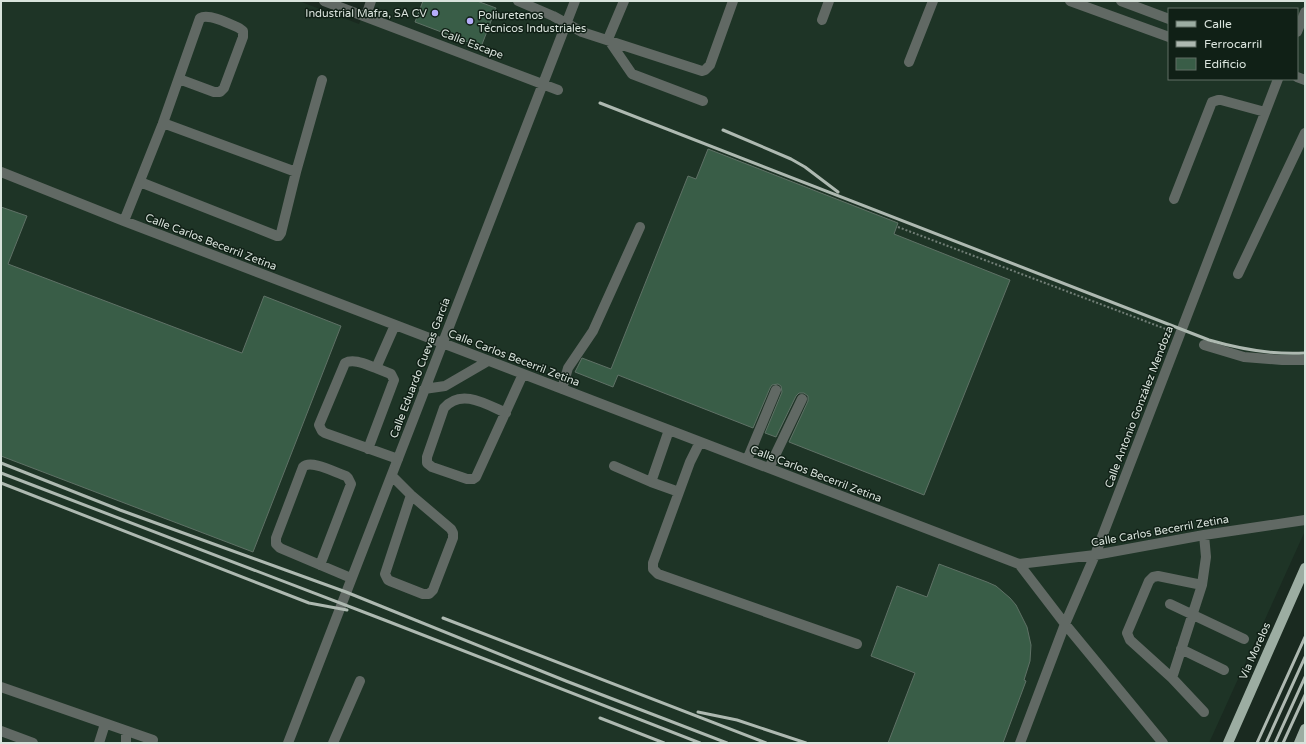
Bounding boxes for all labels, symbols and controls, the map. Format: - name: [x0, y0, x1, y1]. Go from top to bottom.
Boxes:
- place label: Industrial Mafra, SA CV: [305, 7, 427, 20]
- marker: Industrial Mafra, SA CV: [430, 8, 440, 18]
- legend: [1168, 8, 1298, 80]
- place label: Poliuretenos Técnicos Industriales: [478, 9, 586, 35]
- marker: Poliuretenos Técnicos Industriales: [465, 16, 475, 26]
- text: Calle: [1204, 17, 1232, 31]
- street label: Calle Escape: [439, 26, 505, 62]
- text: Ferrocarril: [1204, 37, 1262, 51]
- text: Edificio: [1204, 57, 1246, 71]
- street label: Calle Carlos Becerril Zetina: [143, 211, 279, 273]
- street label: Calle Eduardo Cuevas García: [387, 296, 453, 440]
- street label: Calle Antonio González Mendoza: [1102, 324, 1176, 490]
- street label: Calle Carlos Becerril Zetina: [446, 327, 582, 389]
- street label: Calle Carlos Becerril Zetina: [748, 443, 884, 505]
- street label: Calle Carlos Becerril Zetina: [1090, 512, 1230, 550]
- street label: Vía Morelos: [1237, 620, 1273, 682]

